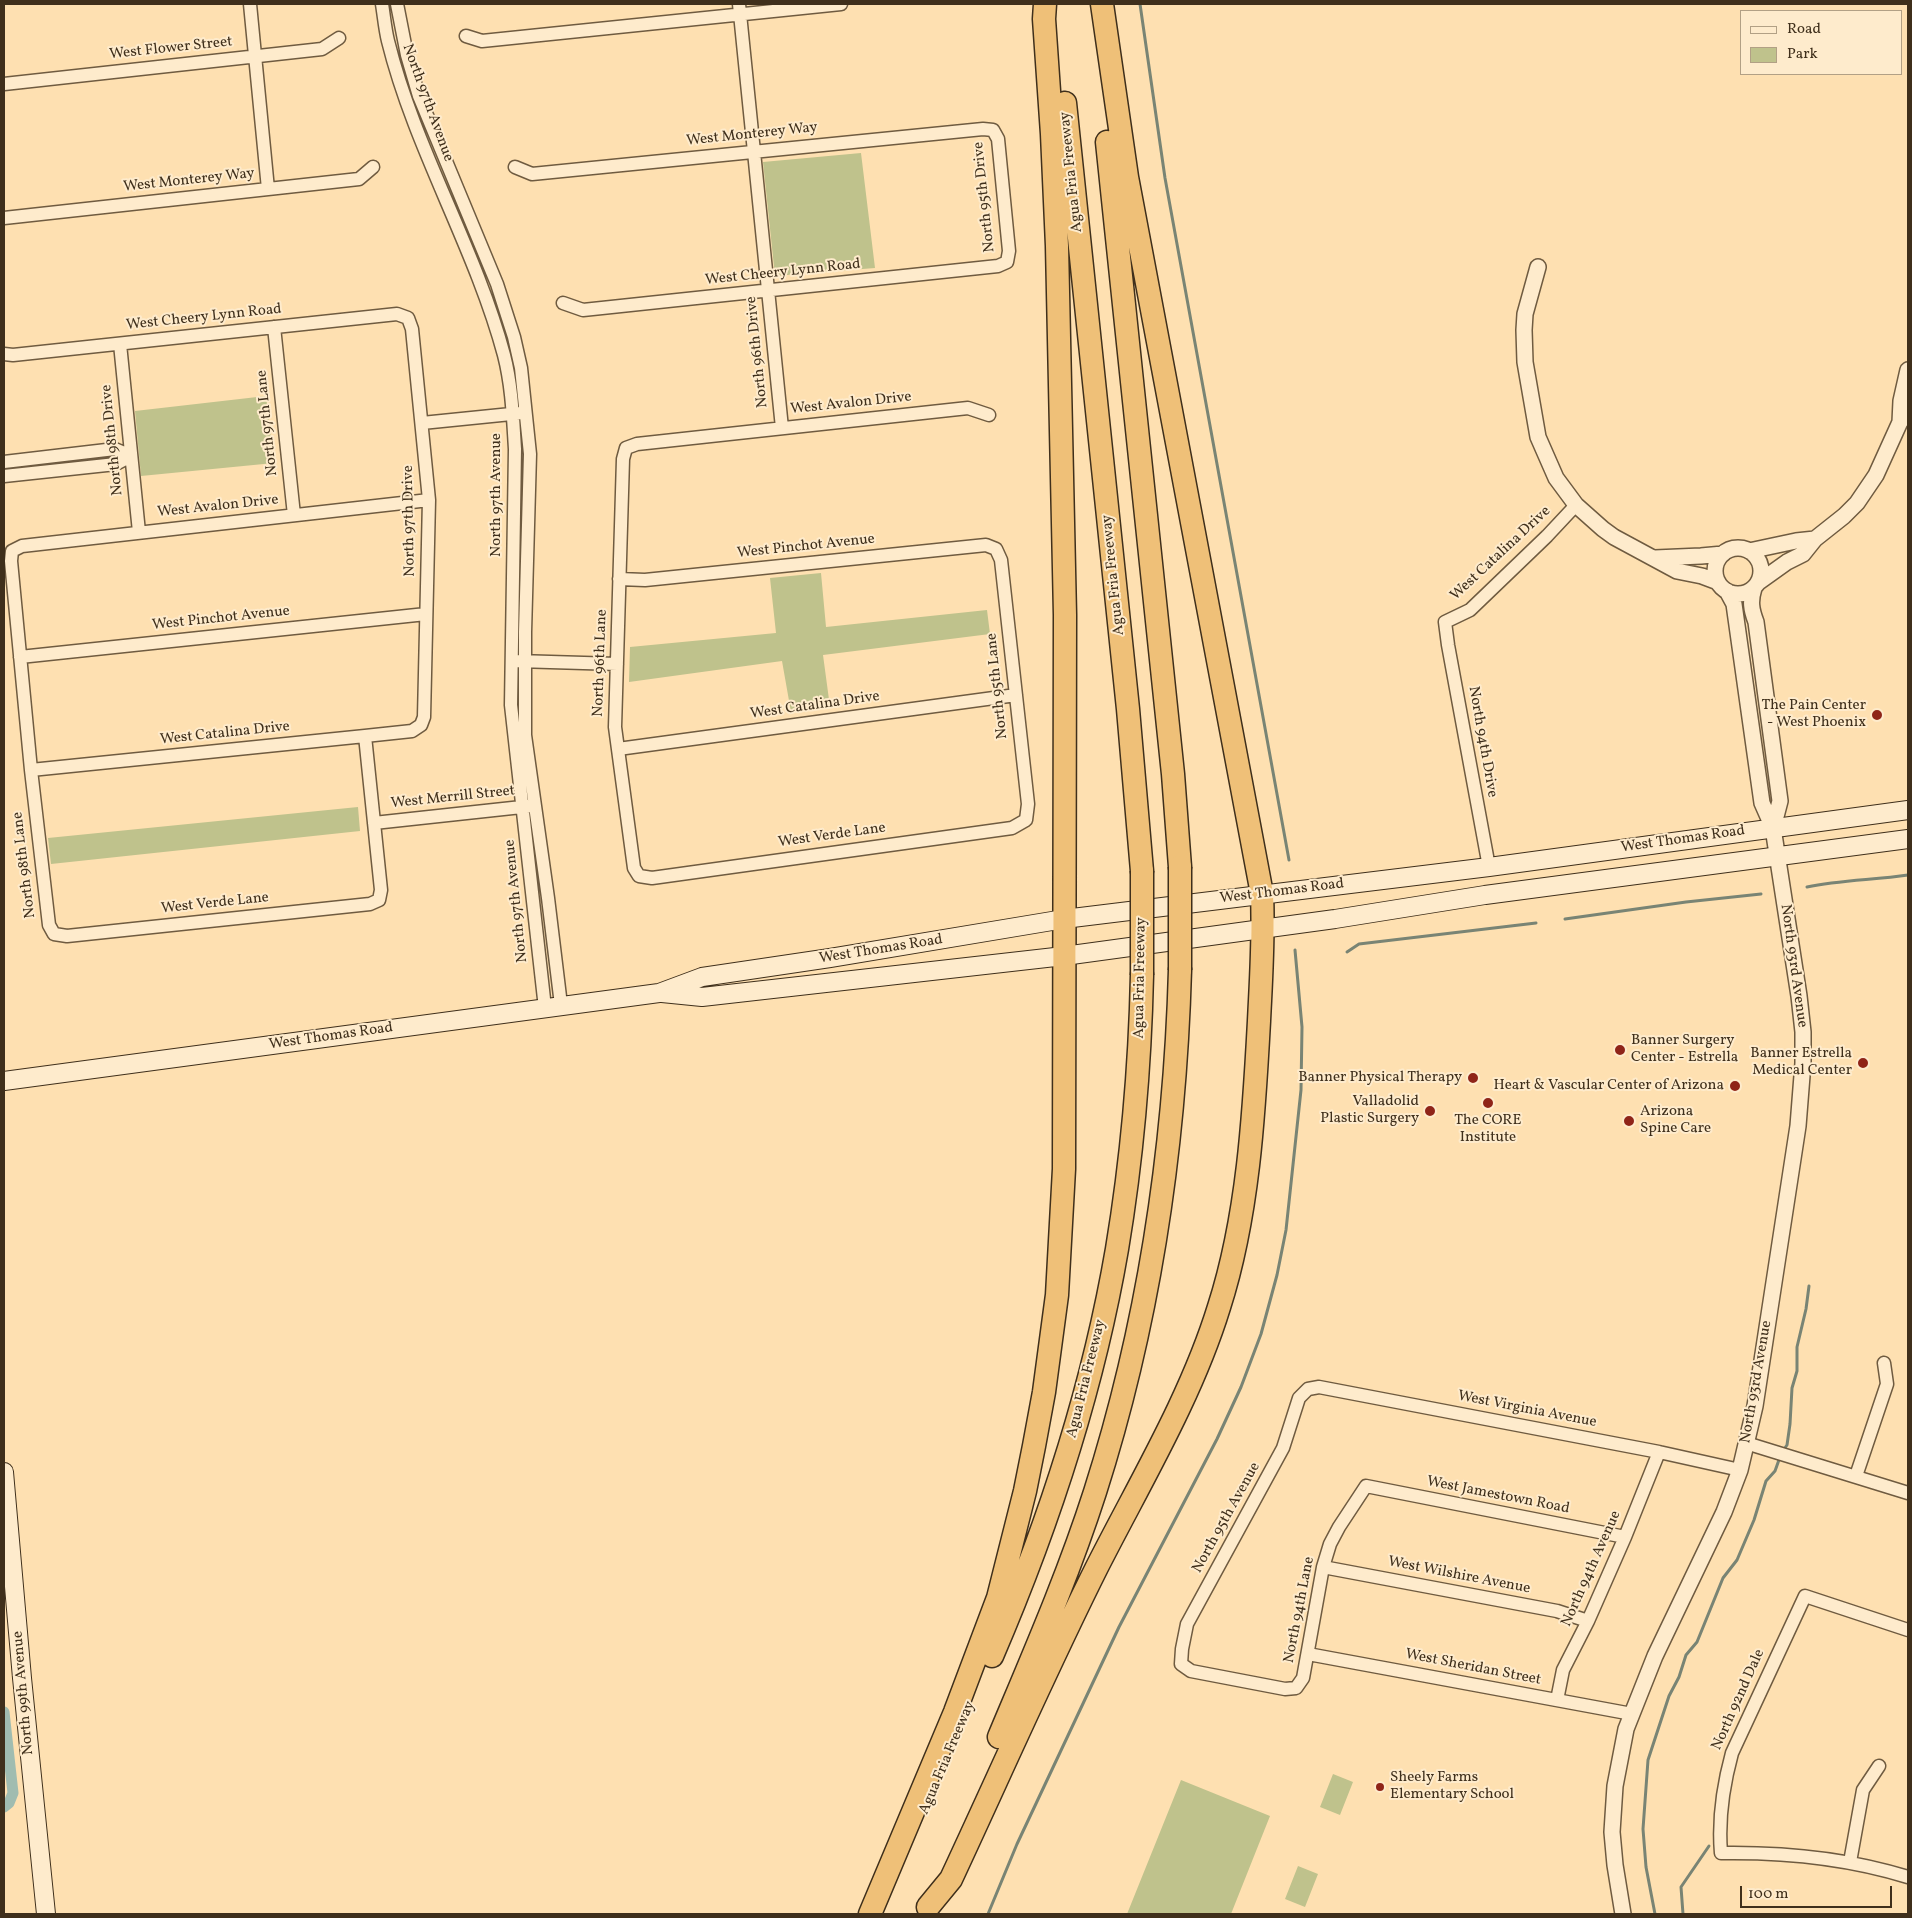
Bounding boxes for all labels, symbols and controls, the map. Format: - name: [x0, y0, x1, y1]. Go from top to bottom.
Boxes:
- legend: [1740, 10, 1902, 75]
- text: Road: [1787, 19, 1821, 40]
- street label: West Flower Street: [109, 34, 233, 64]
- street label: North 97th Avenue: [397, 42, 457, 164]
- text: Park: [1787, 44, 1818, 65]
- street label: Agua Fria Freeway: [1057, 111, 1087, 233]
- street label: West Monterey Way: [685, 119, 819, 151]
- street label: North 95th Drive: [970, 141, 1000, 253]
- street label: West Monterey Way: [122, 165, 256, 197]
- street label: West Cheery Lynn Road: [704, 256, 862, 290]
- street label: North 96th Drive: [743, 295, 773, 409]
- street label: West Cheery Lynn Road: [125, 301, 283, 335]
- street label: North 97th Lane: [253, 369, 283, 477]
- street label: North 98th Drive: [98, 383, 128, 497]
- street label: West Avalon Drive: [790, 389, 912, 419]
- street label: North 97th Avenue: [488, 433, 506, 557]
- street label: North 97th Drive: [400, 465, 420, 577]
- street label: West Avalon Drive: [157, 492, 279, 522]
- street label: West Catalina Drive: [1447, 503, 1555, 605]
- street label: Agua Fria Freeway: [1099, 514, 1129, 636]
- street label: West Pinchot Avenue: [736, 531, 876, 563]
- street label: West Pinchot Avenue: [151, 603, 291, 635]
- street label: North 96th Lane: [590, 609, 612, 717]
- street label: North 95th Lane: [983, 632, 1013, 740]
- street label: North 94th Drive: [1463, 685, 1501, 799]
- street label: West Catalina Drive: [749, 688, 881, 724]
- place label: The Pain Center - West Phoenix: [1761, 697, 1866, 732]
- marker: The Pain Center - West Phoenix: [1870, 708, 1884, 722]
- street label: West Catalina Drive: [159, 718, 291, 750]
- street label: West Merrill Street: [390, 783, 516, 813]
- street label: North 98th Lane: [10, 811, 40, 919]
- street label: West Verde Lane: [777, 820, 887, 852]
- street label: West Thomas Road: [1620, 822, 1746, 858]
- street label: North 97th Avenue: [502, 838, 532, 964]
- street label: West Thomas Road: [1219, 875, 1345, 909]
- street label: West Verde Lane: [160, 889, 270, 919]
- street label: North 93rd Avenue: [1775, 903, 1811, 1029]
- street label: Agua Fria Freeway: [1131, 917, 1151, 1039]
- street label: West Thomas Road: [818, 931, 944, 969]
- street label: West Thomas Road: [268, 1019, 394, 1055]
- place label: Banner Surgery Center - Estrella: [1631, 1032, 1738, 1067]
- marker: Banner Surgery Center - Estrella: [1613, 1043, 1627, 1057]
- place label: Banner Estrella Medical Center: [1750, 1045, 1852, 1080]
- marker: Banner Estrella Medical Center: [1856, 1056, 1870, 1070]
- place label: Banner Physical Therapy: [1298, 1069, 1462, 1087]
- marker: Banner Physical Therapy: [1466, 1071, 1480, 1085]
- place label: Heart & Vascular Center of Arizona: [1493, 1077, 1724, 1095]
- marker: Heart & Vascular Center of Arizona: [1728, 1079, 1742, 1093]
- place label: Valladolid Plastic Surgery: [1320, 1093, 1419, 1128]
- marker: The CORE Institute: [1481, 1096, 1495, 1110]
- place label: Arizona Spine Care: [1640, 1103, 1711, 1138]
- marker: Valladolid Plastic Surgery: [1423, 1104, 1437, 1118]
- place label: The CORE Institute: [1454, 1112, 1522, 1147]
- marker: Arizona Spine Care: [1622, 1114, 1636, 1128]
- street label: Agua Fria Freeway: [1064, 1318, 1110, 1440]
- street label: North 93rd Avenue: [1737, 1319, 1777, 1445]
- street label: West Virginia Avenue: [1456, 1388, 1598, 1432]
- street label: North 95th Avenue: [1189, 1460, 1265, 1576]
- street label: West Jamestown Road: [1425, 1473, 1571, 1519]
- street label: North 94th Avenue: [1558, 1508, 1626, 1630]
- street label: West Wilshire Avenue: [1386, 1553, 1532, 1599]
- street label: North 94th Lane: [1281, 1555, 1319, 1665]
- street label: North 99th Avenue: [10, 1630, 38, 1756]
- street label: West Sheridan Street: [1404, 1646, 1542, 1690]
- street label: North 92nd Dale: [1709, 1647, 1769, 1753]
- street label: Agua Fria Freeway: [916, 1699, 980, 1817]
- place label: Sheely Farms Elementary School: [1390, 1769, 1514, 1804]
- marker: Sheely Farms Elementary School: [1374, 1781, 1386, 1793]
- scale bar: [1742, 1876, 1894, 1908]
- text: 100 m: [1748, 1884, 1788, 1905]

